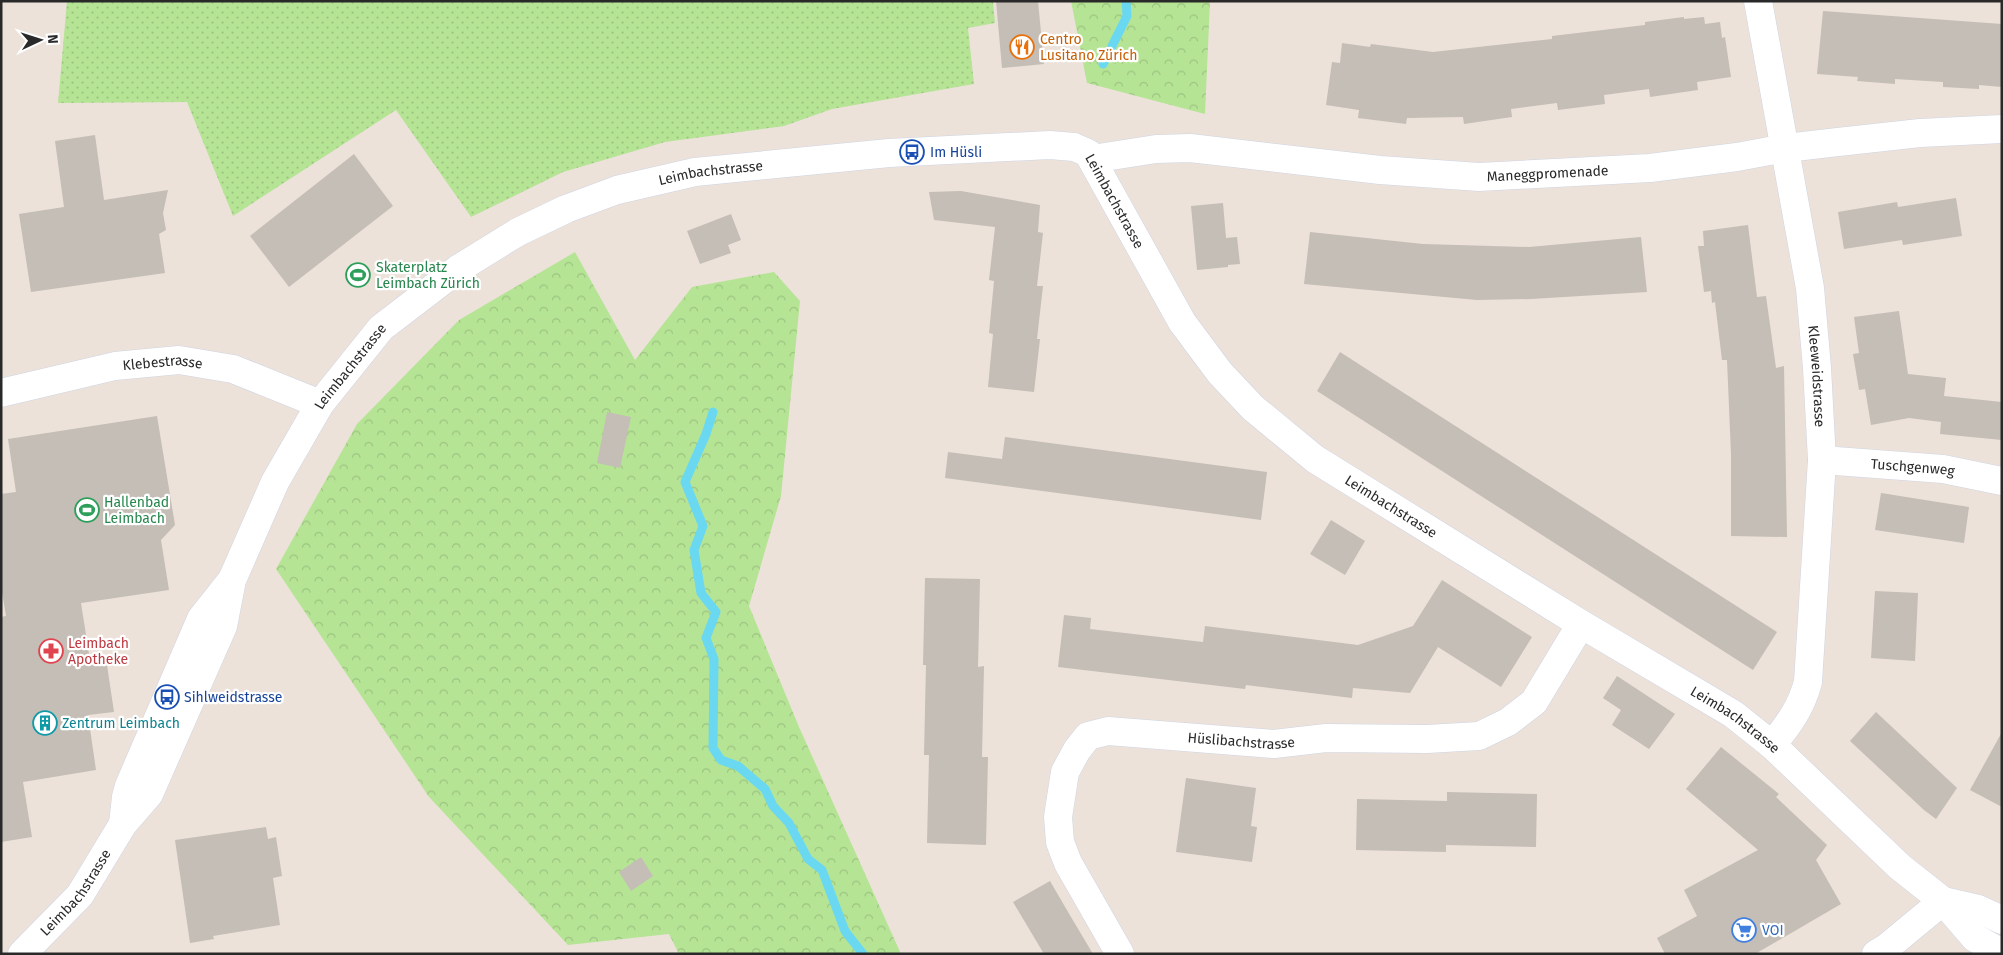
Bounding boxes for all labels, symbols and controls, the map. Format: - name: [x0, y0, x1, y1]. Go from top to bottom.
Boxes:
- north arrow: [15, 15, 65, 65]
- place label: Centro Lusitano Zürich: [1040, 31, 1137, 64]
- text: N: [44, 34, 61, 44]
- restaurant icon: Centro Lusitano Zürich: [1009, 34, 1035, 60]
- bus stop icon: Im Hüsli: [899, 139, 925, 165]
- place label: Im Hüsli: [930, 144, 982, 161]
- street label: Leimbachstrasse: [1081, 151, 1147, 252]
- street label: Leimbachstrasse: [657, 157, 764, 189]
- street label: Maneggpromenade: [1486, 162, 1609, 186]
- place label: Skaterplatz Leimbach Zürich: [376, 259, 480, 292]
- sports icon: Skaterplatz Leimbach Zürich: [345, 262, 371, 288]
- street label: Leimbachstrasse: [311, 320, 390, 413]
- street label: Kleeweidstrasse: [1804, 324, 1828, 428]
- street label: Klebestrasse: [122, 352, 204, 374]
- street label: Tuschgenweg: [1870, 456, 1957, 480]
- street label: Leimbachstrasse: [1342, 472, 1440, 542]
- place label: Hallenbad Leimbach: [104, 494, 169, 527]
- sports icon: Hallenbad Leimbach: [74, 497, 100, 523]
- place label: Leimbach Apotheke: [68, 635, 129, 668]
- pharmacy icon: Leimbach Apotheke: [38, 638, 64, 664]
- street label: Leimbachstrasse: [1687, 683, 1783, 757]
- bus stop icon: Sihlweidstrasse: [154, 684, 180, 710]
- place label: Sihlweidstrasse: [184, 689, 282, 706]
- building icon: Zentrum Leimbach: [32, 710, 58, 736]
- place label: Zentrum Leimbach: [62, 715, 180, 732]
- street label: Hüslibachstrasse: [1187, 729, 1296, 753]
- street label: Leimbachstrasse: [37, 846, 115, 939]
- supermarket icon: VOI: [1731, 917, 1757, 943]
- place label: VOI: [1762, 922, 1784, 939]

